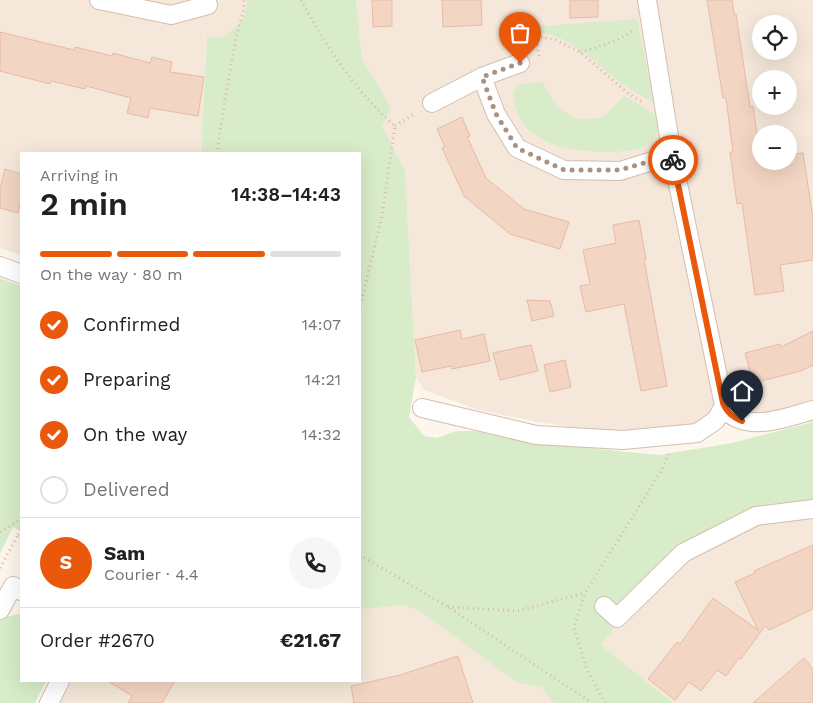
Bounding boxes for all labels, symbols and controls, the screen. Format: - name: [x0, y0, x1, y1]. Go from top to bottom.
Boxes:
- pin: [499, 12, 541, 63]
- map controls: [752, 15, 797, 170]
- button: locate: [752, 15, 797, 60]
- icon: bag: [506, 19, 534, 47]
- button: +: [752, 70, 797, 115]
- button: −: [752, 125, 797, 170]
- courier: [648, 135, 698, 185]
- icon: bike: [659, 146, 687, 174]
- text: Arriving in: [40, 166, 118, 185]
- text: 14:38–14:43: [231, 183, 341, 206]
- text: 2 min: [40, 185, 128, 223]
- text: On the way · 80 m: [40, 265, 183, 284]
- icon: check: [40, 311, 68, 339]
- text: Confirmed: [83, 313, 180, 336]
- text: 14:07: [302, 315, 341, 334]
- icon: check: [40, 366, 68, 394]
- text: Preparing: [83, 368, 170, 391]
- text: 14:21: [305, 370, 341, 389]
- pin: [721, 370, 763, 421]
- icon: home: [728, 377, 756, 405]
- icon: check: [40, 421, 68, 449]
- text: On the way: [83, 423, 187, 446]
- text: 14:32: [302, 425, 341, 444]
- text: Delivered: [83, 478, 170, 501]
- button: phone: [289, 537, 341, 589]
- text: Sam: [104, 542, 145, 565]
- text: S: [60, 551, 72, 574]
- text: Courier · 4.4: [104, 565, 199, 584]
- text: Order #2670: [40, 629, 155, 652]
- text: €21.67: [280, 629, 341, 652]

